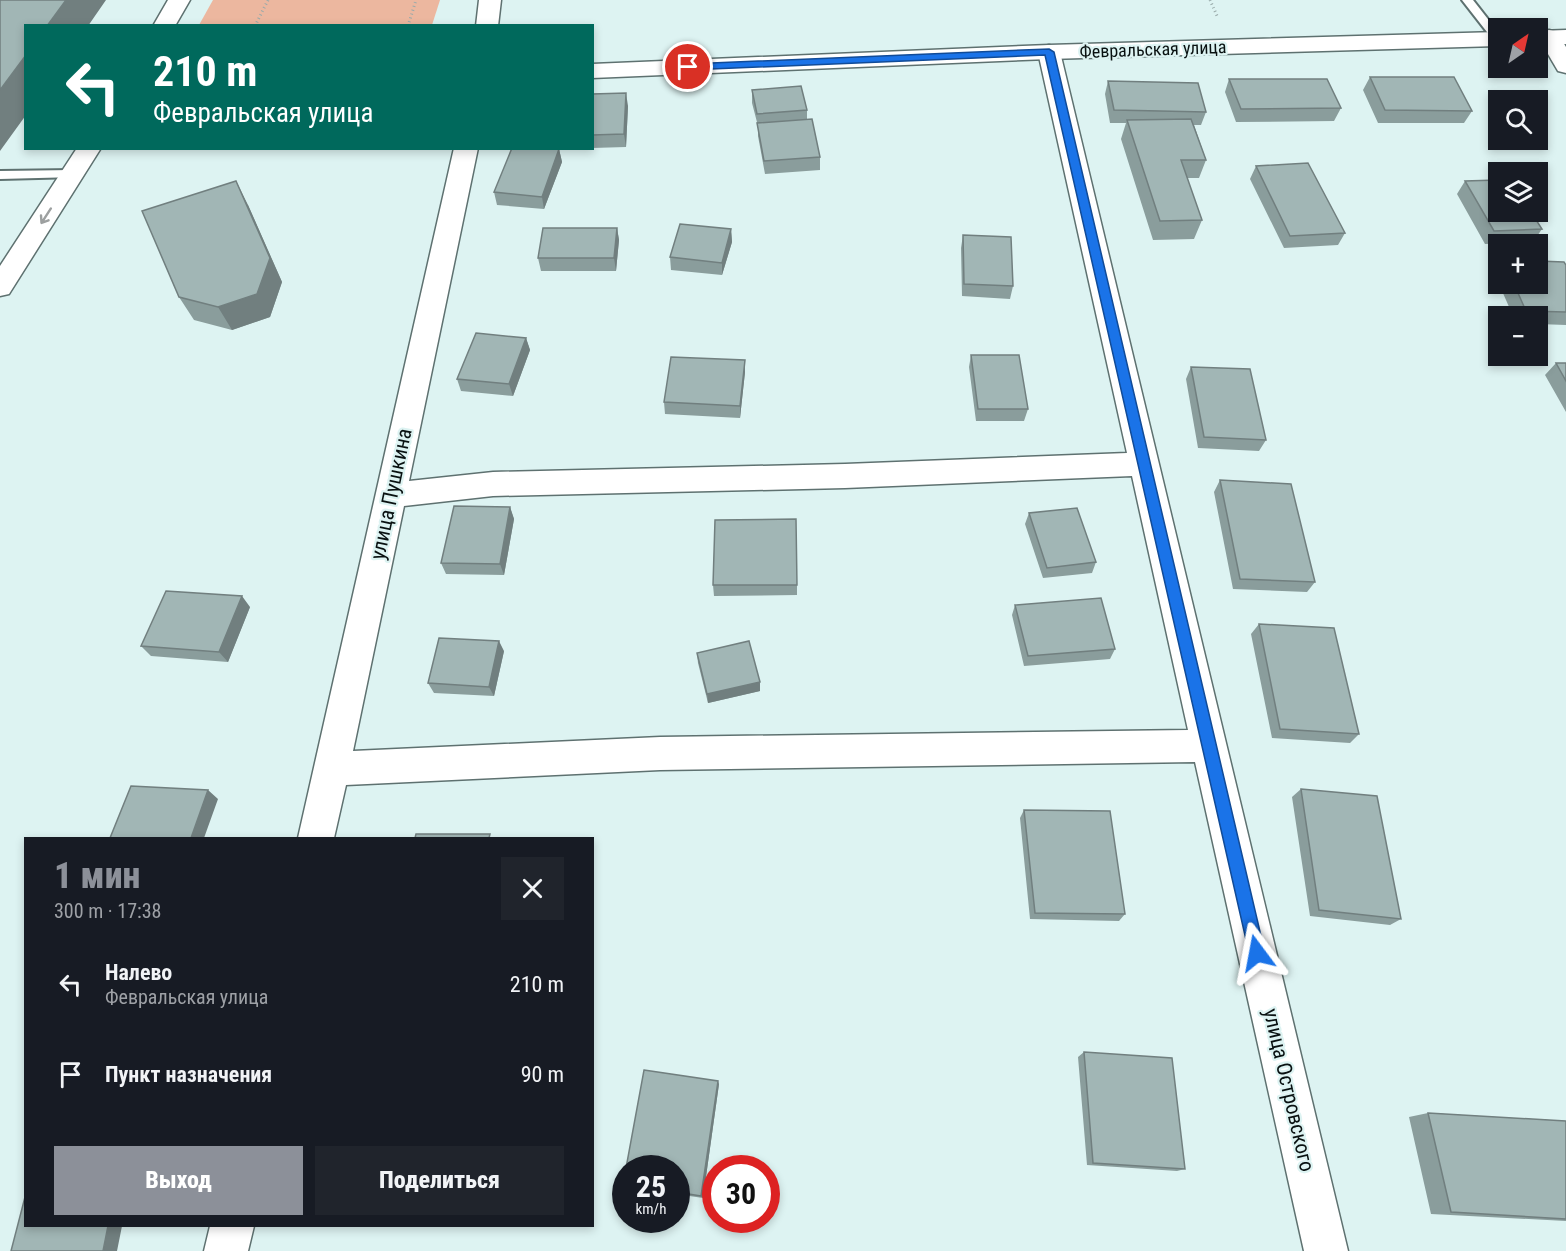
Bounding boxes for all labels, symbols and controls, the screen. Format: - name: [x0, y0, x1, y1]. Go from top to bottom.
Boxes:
- north arrow: [1488, 18, 1548, 78]
- map controls: [1488, 18, 1548, 366]
- street label: Февральская улица: [1079, 36, 1227, 62]
- pin: [662, 41, 713, 92]
- text: 210 m: [153, 47, 258, 96]
- icon: left: [54, 48, 132, 126]
- icon: arrive: [671, 50, 704, 83]
- button: search: [1488, 90, 1548, 150]
- text: Февральская улица: [153, 97, 373, 129]
- button: layers: [1488, 162, 1548, 222]
- one-way arrow: [40, 207, 52, 223]
- button: +: [1488, 234, 1548, 294]
- button: −: [1488, 306, 1548, 366]
- street label: улица Пушкина: [365, 426, 417, 562]
- text: 1 мин: [54, 855, 140, 897]
- button: close: [501, 857, 564, 920]
- text: 300 m · 17:38: [54, 899, 161, 923]
- position arrow: [1225, 921, 1289, 985]
- text: Налево: [105, 960, 172, 985]
- icon: left: [54, 968, 87, 1001]
- text: 210 m: [510, 972, 564, 997]
- text: Февральская улица: [105, 985, 268, 1009]
- street label: улица Островского: [1259, 1006, 1319, 1174]
- icon: arrive: [54, 1058, 87, 1091]
- text: Пункт назначения: [105, 1062, 272, 1087]
- text: 90 m: [521, 1062, 564, 1087]
- button: Выход: [54, 1146, 303, 1215]
- button: Поделиться: [315, 1146, 564, 1215]
- speed limit sign: 30: [702, 1155, 780, 1233]
- text: 25: [636, 1169, 666, 1204]
- text: km/h: [636, 1200, 666, 1218]

